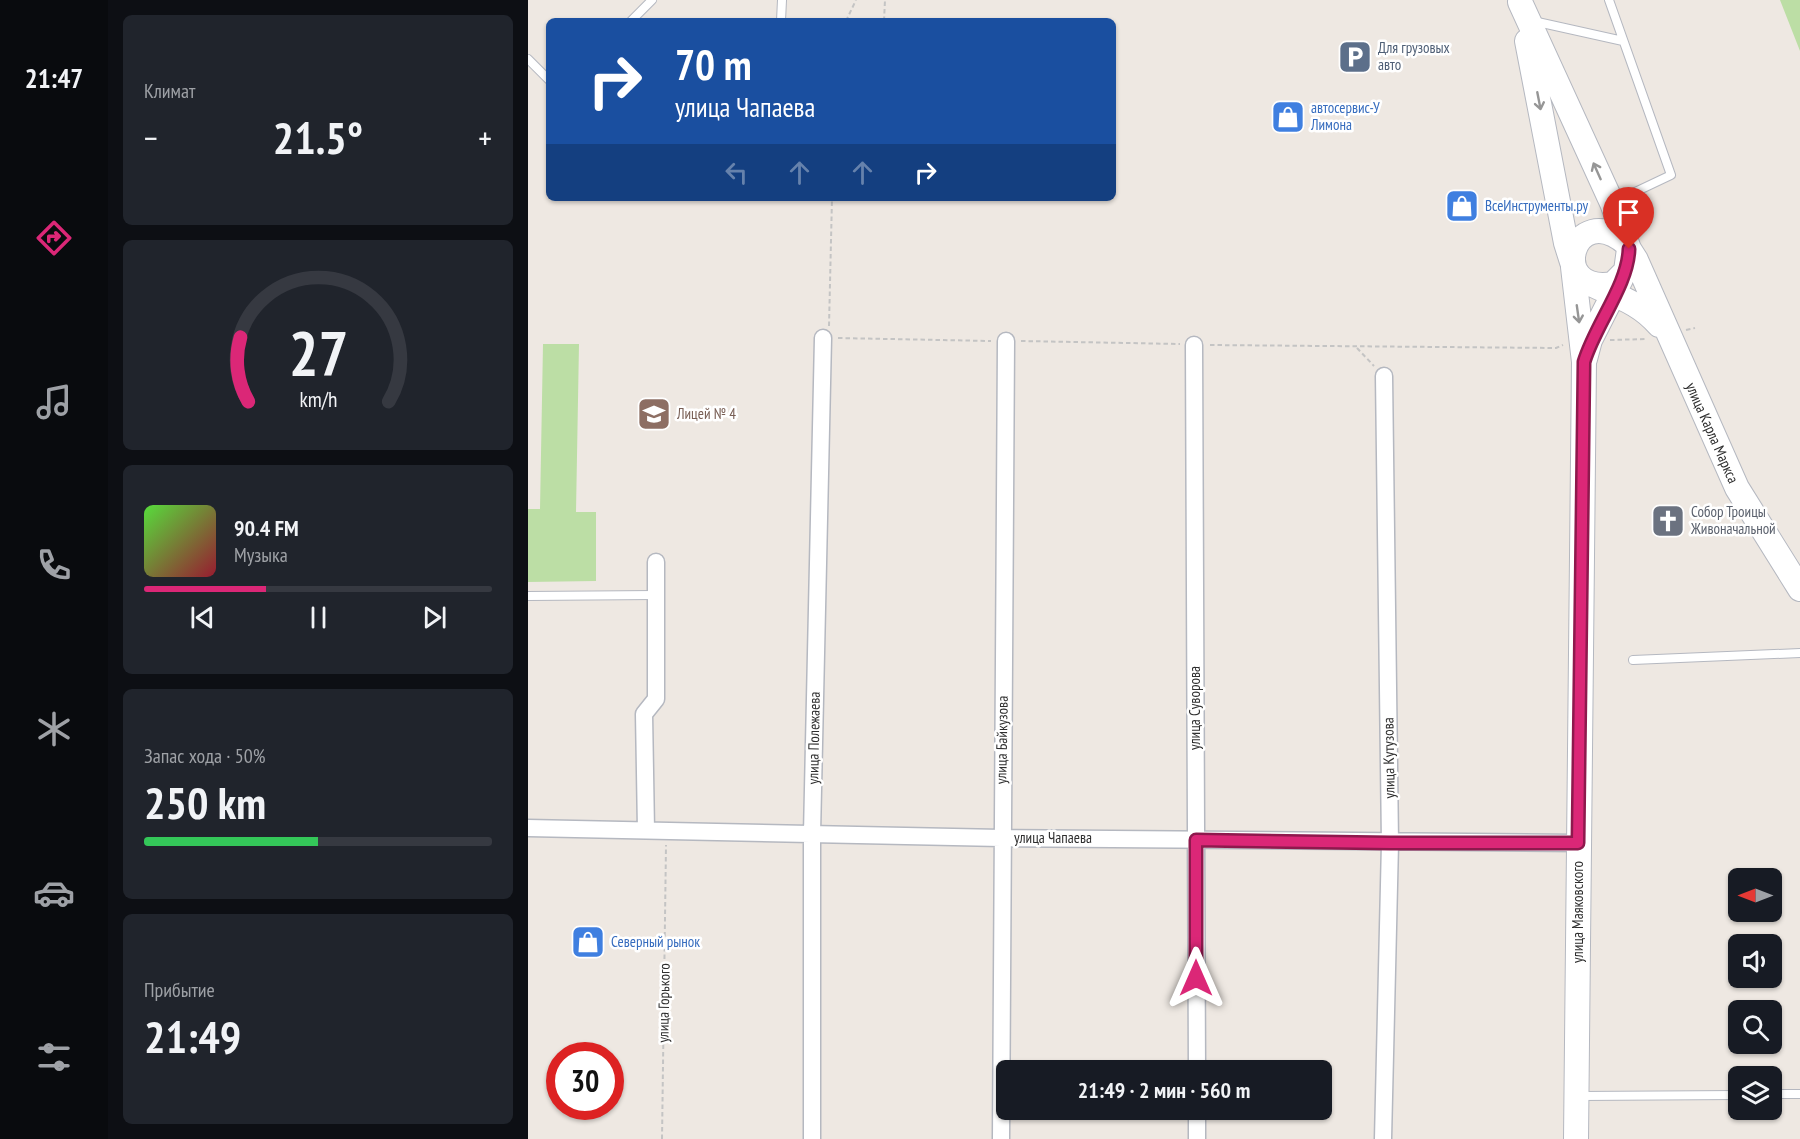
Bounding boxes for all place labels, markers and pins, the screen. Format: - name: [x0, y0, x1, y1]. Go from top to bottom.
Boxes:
- place label: Для грузовых авто: [1378, 38, 1450, 74]
- parking icon: Для грузовых авто: [1337, 39, 1373, 75]
- place label: автосервис-У Лимона: [1310, 98, 1380, 134]
- shop icon: автосервис-У Лимона: [1270, 99, 1306, 135]
- pin: [1603, 187, 1654, 249]
- shop icon: ВсеИнструменты.ру: [1444, 188, 1480, 224]
- place label: ВсеИнструменты.ру: [1485, 196, 1589, 215]
- school or university icon: Лицей № 4: [636, 396, 672, 432]
- place label: Лицей № 4: [676, 404, 736, 423]
- place label: Собор Троицы Живоначальной: [1690, 502, 1776, 538]
- church icon: Собор Троицы Живоначальной: [1650, 503, 1686, 539]
- shop icon: Северный рынок: [570, 924, 606, 960]
- place label: Северный рынок: [611, 932, 700, 951]

